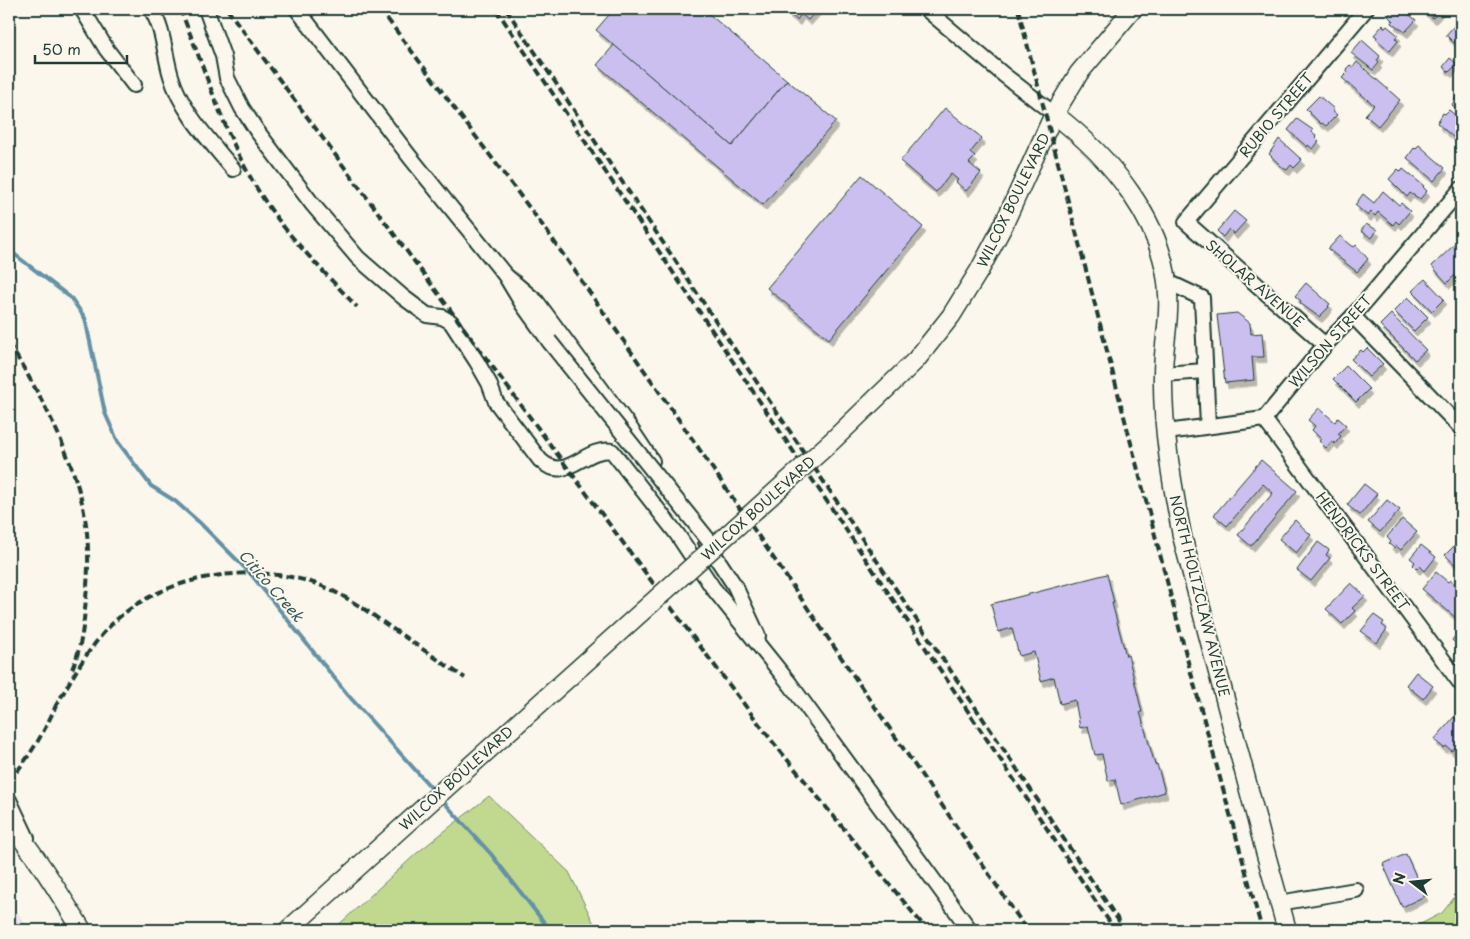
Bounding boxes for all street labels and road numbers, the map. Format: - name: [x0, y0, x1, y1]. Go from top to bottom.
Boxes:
- street label: RUBIO STREET: [1234, 68, 1318, 162]
- street label: WILCOX BOULEVARD: [971, 129, 1055, 271]
- street label: SHOLAR AVENUE: [1201, 234, 1309, 332]
- street label: WILSON STREET: [1284, 290, 1377, 392]
- street label: WILCOX BOULEVARD: [696, 451, 820, 565]
- street label: HENDRICKS STREET: [1311, 487, 1415, 615]
- street label: NORTH HOLTZCLAW AVENUE: [1165, 493, 1235, 699]
- street label: WILCOX BOULEVARD: [394, 721, 518, 835]

